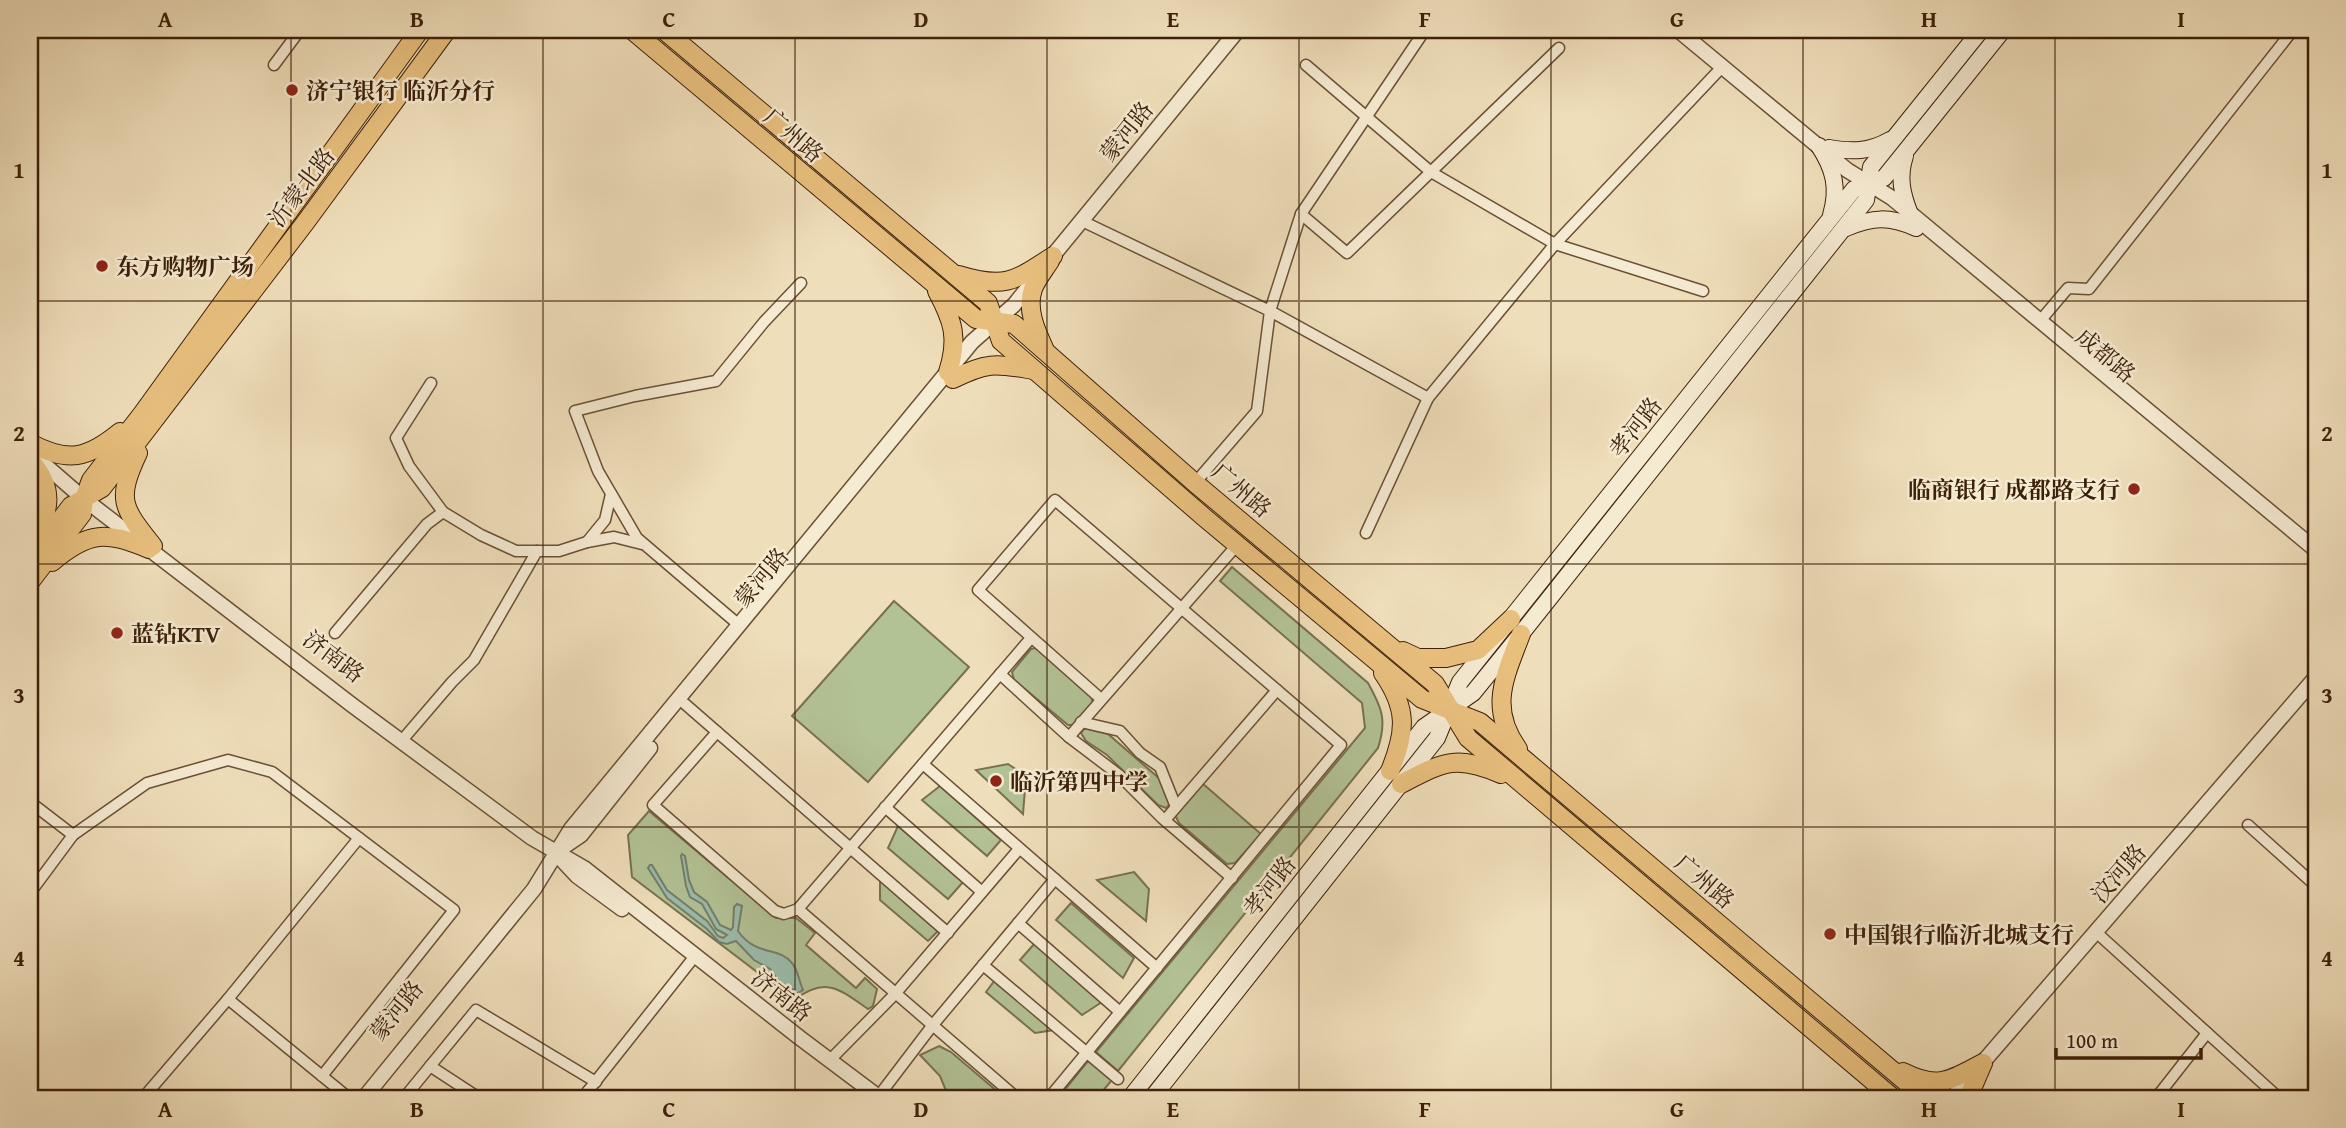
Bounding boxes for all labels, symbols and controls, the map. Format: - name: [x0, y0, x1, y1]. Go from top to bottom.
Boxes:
- text: A: [158, 2, 173, 35]
- text: B: [410, 2, 424, 35]
- text: C: [662, 2, 676, 35]
- text: D: [914, 2, 929, 35]
- text: E: [1167, 2, 1179, 35]
- text: F: [1419, 2, 1431, 35]
- text: G: [1670, 2, 1684, 35]
- text: H: [1921, 2, 1937, 35]
- text: I: [2177, 2, 2185, 35]
- place label: 济宁银行 临沂分行: [306, 74, 495, 107]
- marker: 济宁银行 临沂分行: [284, 82, 300, 98]
- street label: 蒙河路: [1091, 94, 1161, 168]
- street label: 广州路: [757, 100, 831, 170]
- street label: 沂蒙北路: [260, 140, 342, 234]
- text: 1: [13, 153, 25, 186]
- text: 1: [2321, 153, 2333, 186]
- place label: 东方购物广场: [116, 250, 254, 283]
- marker: 东方购物广场: [94, 258, 110, 274]
- street label: 成都路: [2069, 320, 2143, 390]
- street label: 孝河路: [1601, 390, 1669, 464]
- text: 2: [13, 416, 25, 449]
- text: 2: [2321, 416, 2333, 449]
- street label: 广州路: [1205, 455, 1279, 525]
- place label: 临商银行 成都路支行: [1908, 473, 2120, 506]
- marker: 临商银行 成都路支行: [2126, 481, 2142, 497]
- street label: 蒙河路: [726, 540, 796, 614]
- place label: 蓝钻KTV: [131, 617, 221, 650]
- street label: 济南路: [297, 622, 371, 690]
- marker: 蓝钻KTV: [109, 625, 125, 641]
- text: 3: [13, 678, 25, 711]
- text: 3: [2321, 678, 2333, 711]
- place label: 临沂第四中学: [1010, 765, 1148, 798]
- marker: 临沂第四中学: [988, 773, 1004, 789]
- street label: 汶河路: [2083, 836, 2153, 910]
- street label: 广州路: [1668, 846, 1742, 916]
- street label: 孝河路: [1235, 849, 1303, 923]
- place label: 中国银行临沂北城支行: [1844, 918, 2074, 951]
- marker: 中国银行临沂北城支行: [1822, 926, 1838, 942]
- text: 4: [13, 941, 25, 974]
- text: 4: [2321, 941, 2333, 974]
- street label: 济南路: [745, 961, 819, 1029]
- street label: 蒙河路: [361, 973, 431, 1047]
- scale bar: [2056, 1016, 2201, 1060]
- text: 100 m: [2066, 1025, 2118, 1056]
- text: A: [158, 1092, 173, 1125]
- text: B: [410, 1092, 424, 1125]
- text: C: [662, 1092, 676, 1125]
- text: D: [914, 1092, 929, 1125]
- text: E: [1167, 1092, 1179, 1125]
- text: F: [1419, 1092, 1431, 1125]
- text: G: [1670, 1092, 1684, 1125]
- text: H: [1921, 1092, 1937, 1125]
- text: I: [2177, 1092, 2185, 1125]

